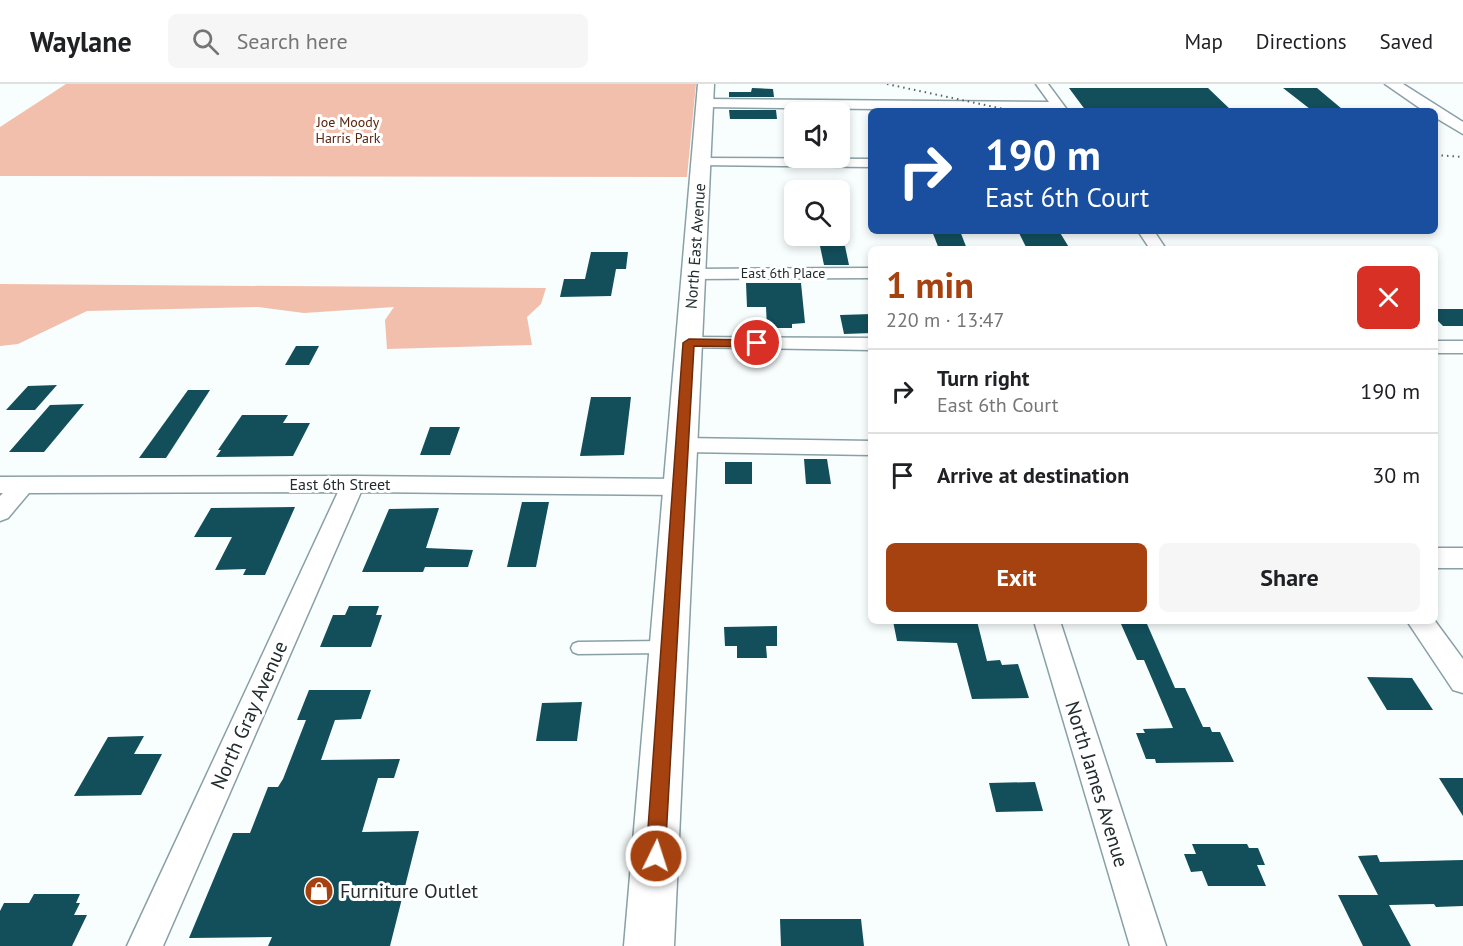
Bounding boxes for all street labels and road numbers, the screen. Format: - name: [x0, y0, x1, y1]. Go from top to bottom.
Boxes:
- street label: North East Avenue: [681, 182, 709, 310]
- street label: East 6th Place: [741, 264, 825, 282]
- street label: East 6th Street: [290, 474, 391, 494]
- street label: North Gray Avenue: [205, 637, 293, 793]
- street label: North James Avenue: [1059, 698, 1135, 870]

